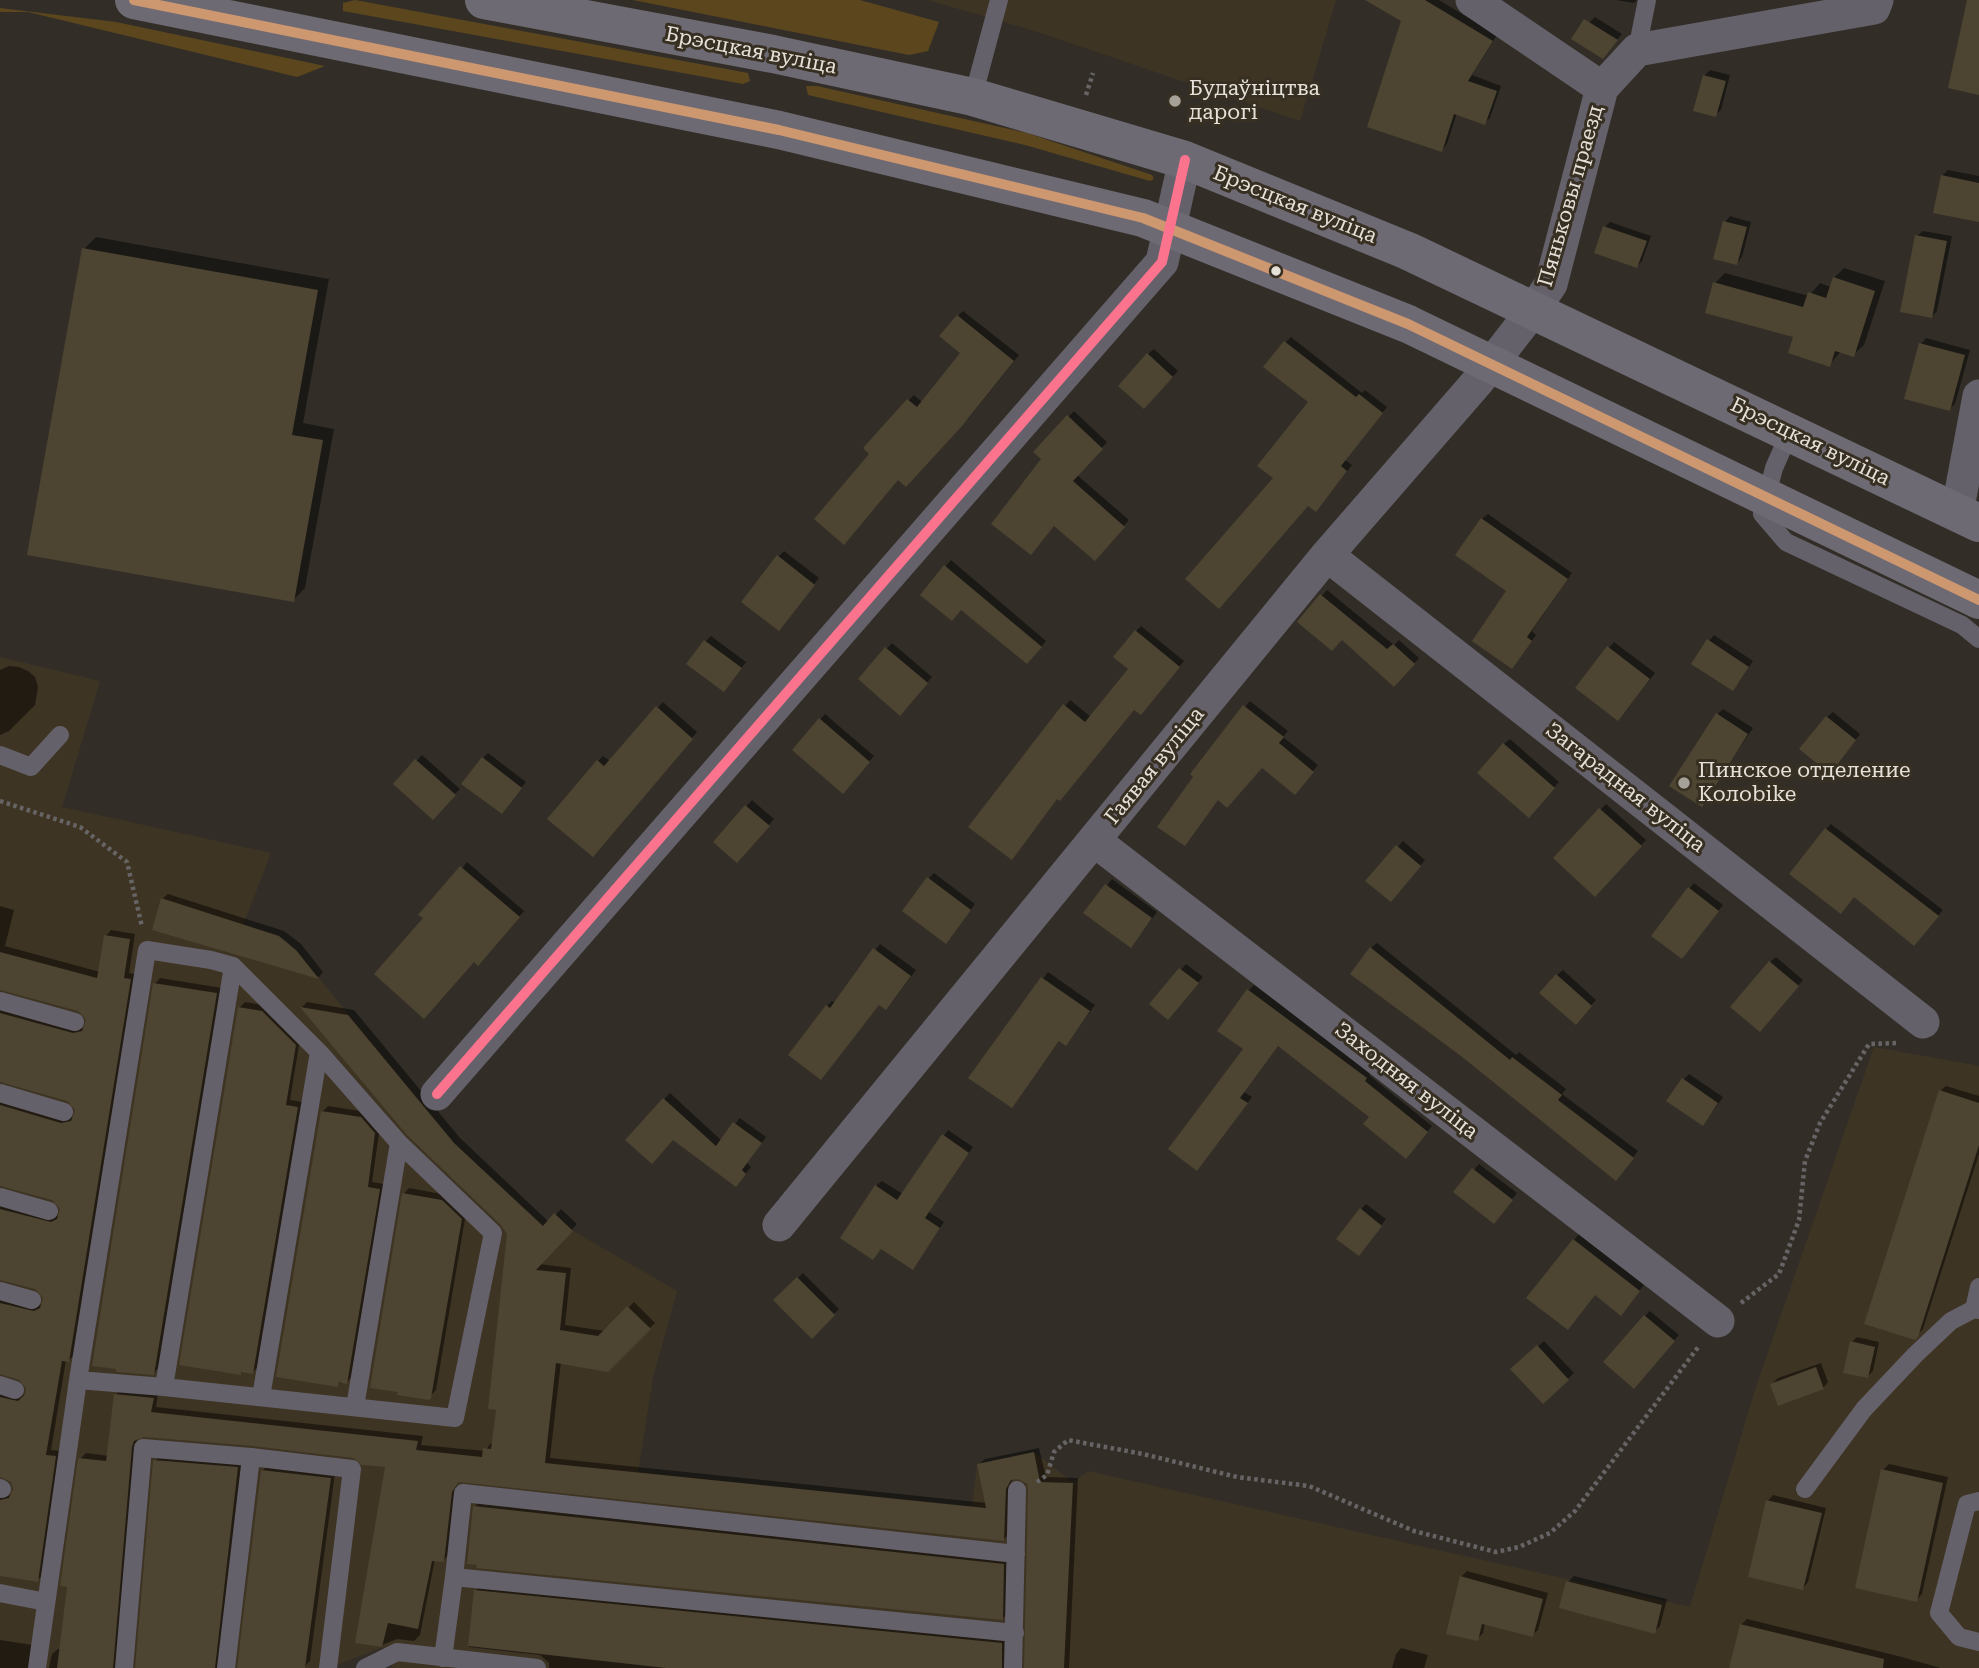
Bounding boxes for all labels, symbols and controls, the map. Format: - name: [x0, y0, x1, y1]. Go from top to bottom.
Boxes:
- street label: Брэсцкая вуліца: [663, 22, 839, 80]
- place label: Будаўніцтва дарогі: [1189, 76, 1320, 126]
- marker: Будаўніцтва дарогі: [1167, 93, 1183, 109]
- street label: Пяньковы праезд: [1533, 102, 1609, 290]
- street label: Брэсцкая вуліца: [1209, 161, 1381, 249]
- unlabelled marker: [1269, 264, 1283, 278]
- street label: Брэсцкая вуліца: [1726, 392, 1894, 492]
- street label: Гаявая вуліца: [1100, 702, 1210, 830]
- street label: Загарадная вуліца: [1540, 718, 1710, 858]
- place label: Пинское отделение Колоbike: [1698, 758, 1910, 808]
- marker: Пинское отделение Колоbike: [1676, 775, 1692, 791]
- street label: Заходняя вуліца: [1329, 1017, 1483, 1145]

